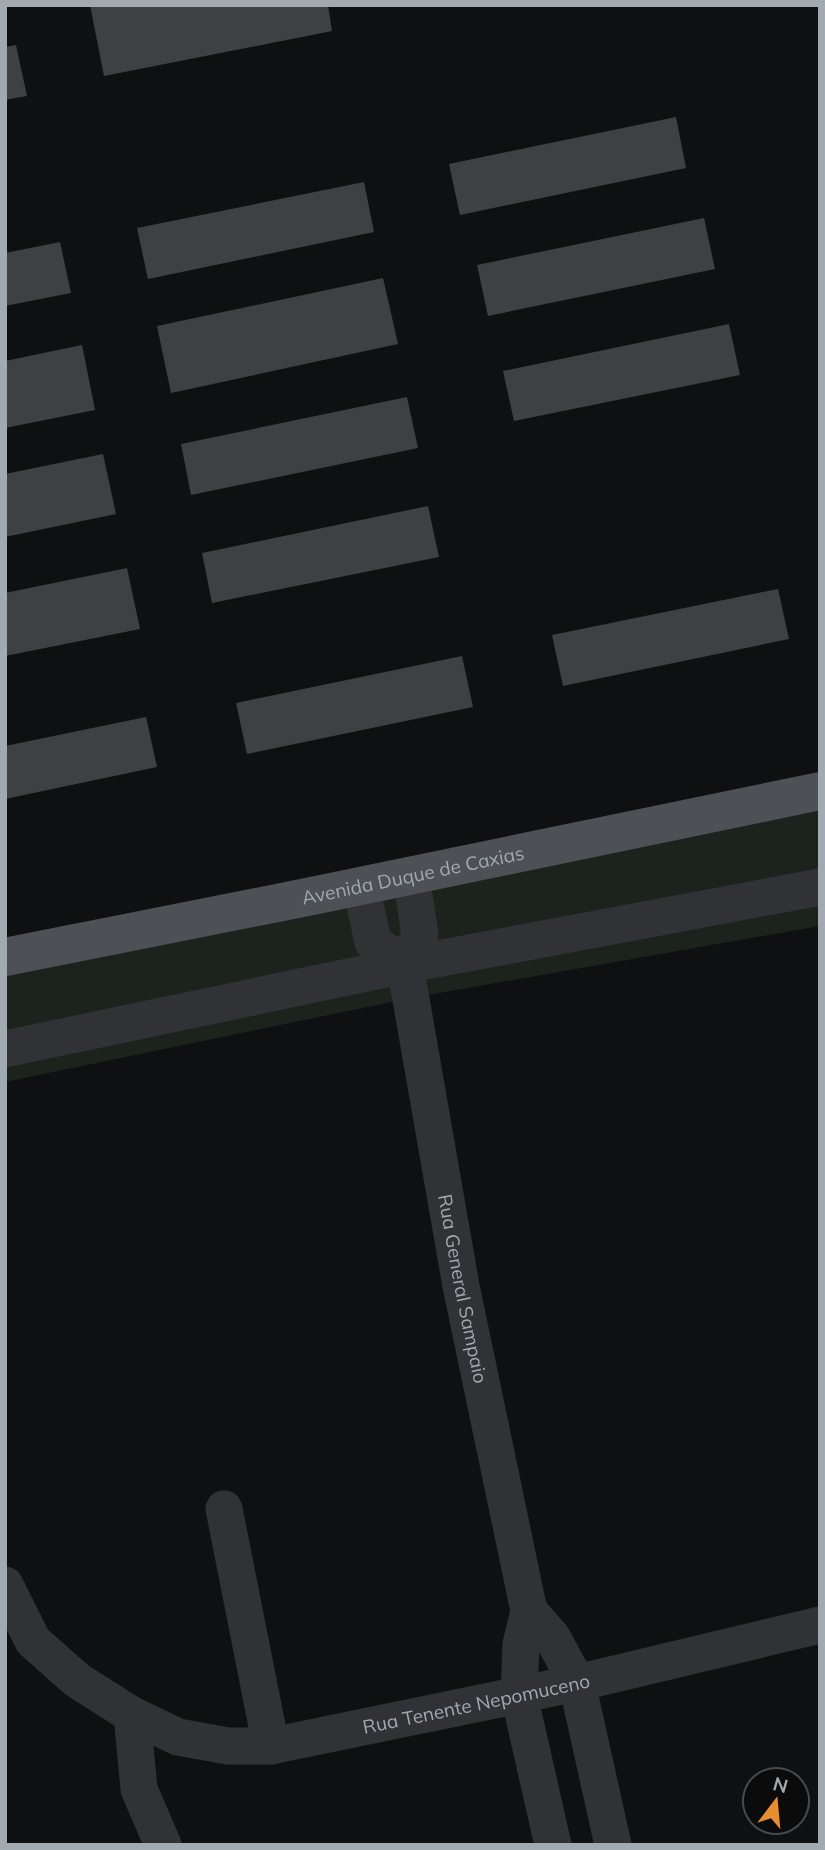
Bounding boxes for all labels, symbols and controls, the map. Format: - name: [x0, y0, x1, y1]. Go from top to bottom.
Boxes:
- street label: Avenida Duque de Caxias: [300, 840, 526, 910]
- street label: Rua General Sampaio: [433, 1192, 493, 1385]
- street label: Rua Tenente Nepomuceno: [361, 1668, 592, 1739]
- north arrow: [741, 1766, 811, 1836]
- text: N: [770, 1771, 791, 1798]

